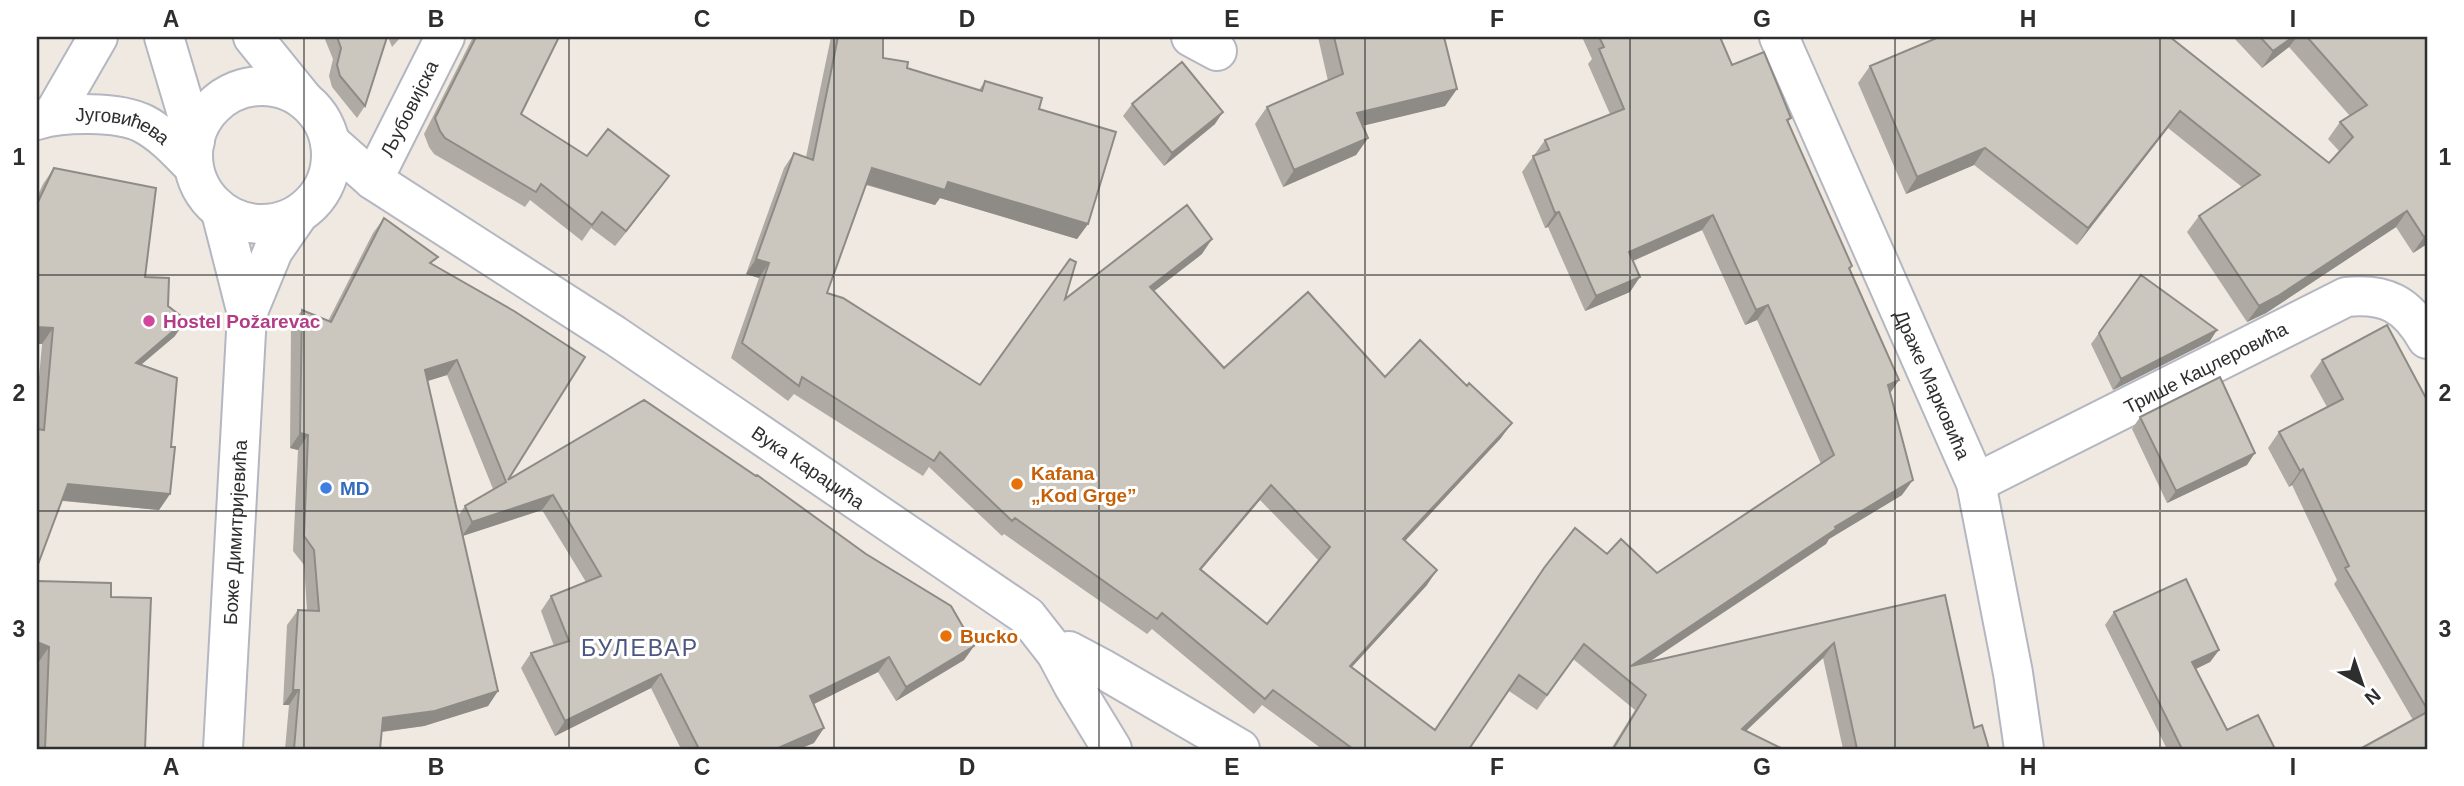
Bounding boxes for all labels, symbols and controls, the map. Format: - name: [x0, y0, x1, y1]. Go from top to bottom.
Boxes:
- text: A: [163, 6, 179, 32]
- text: B: [428, 6, 444, 32]
- text: C: [694, 6, 710, 32]
- text: D: [959, 6, 975, 32]
- text: E: [1224, 6, 1240, 32]
- text: F: [1490, 6, 1504, 32]
- text: G: [1753, 6, 1771, 32]
- text: H: [2020, 6, 2036, 32]
- text: I: [2290, 6, 2296, 32]
- street label: Љубовијска: [376, 57, 443, 160]
- street label: Југовићева: [75, 104, 174, 149]
- text: 1: [13, 144, 26, 170]
- text: 1: [2439, 144, 2452, 170]
- street label: Драже Марковића: [1890, 307, 1974, 463]
- place label: Hostel Požarevac: [163, 311, 321, 332]
- marker: Hostel Požarevac: [141, 313, 157, 329]
- street label: Трише Кацлеровића: [2121, 318, 2291, 418]
- text: 2: [13, 380, 25, 406]
- text: 2: [2439, 380, 2451, 406]
- street label: Вука Караџића: [748, 422, 869, 514]
- street label: Боже Димитријевића: [220, 439, 251, 625]
- place label: Kafana „Kod Grge”: [1031, 463, 1137, 506]
- marker: Kafana „Kod Grge”: [1009, 476, 1025, 492]
- place label: MD: [340, 478, 370, 499]
- marker: MD: [318, 480, 334, 496]
- text: 3: [13, 616, 25, 642]
- text: 3: [2439, 616, 2451, 642]
- place label: Bucko: [960, 626, 1018, 647]
- marker: Bucko: [938, 628, 954, 644]
- district label: БУЛЕВАР: [581, 635, 699, 661]
- north arrow: [2328, 650, 2398, 720]
- text: N: [2361, 684, 2385, 709]
- text: A: [163, 754, 179, 780]
- text: B: [428, 754, 444, 780]
- text: C: [694, 754, 710, 780]
- text: D: [959, 754, 975, 780]
- text: E: [1224, 754, 1240, 780]
- text: F: [1490, 754, 1504, 780]
- text: G: [1753, 754, 1771, 780]
- text: H: [2020, 754, 2036, 780]
- text: I: [2290, 754, 2296, 780]

